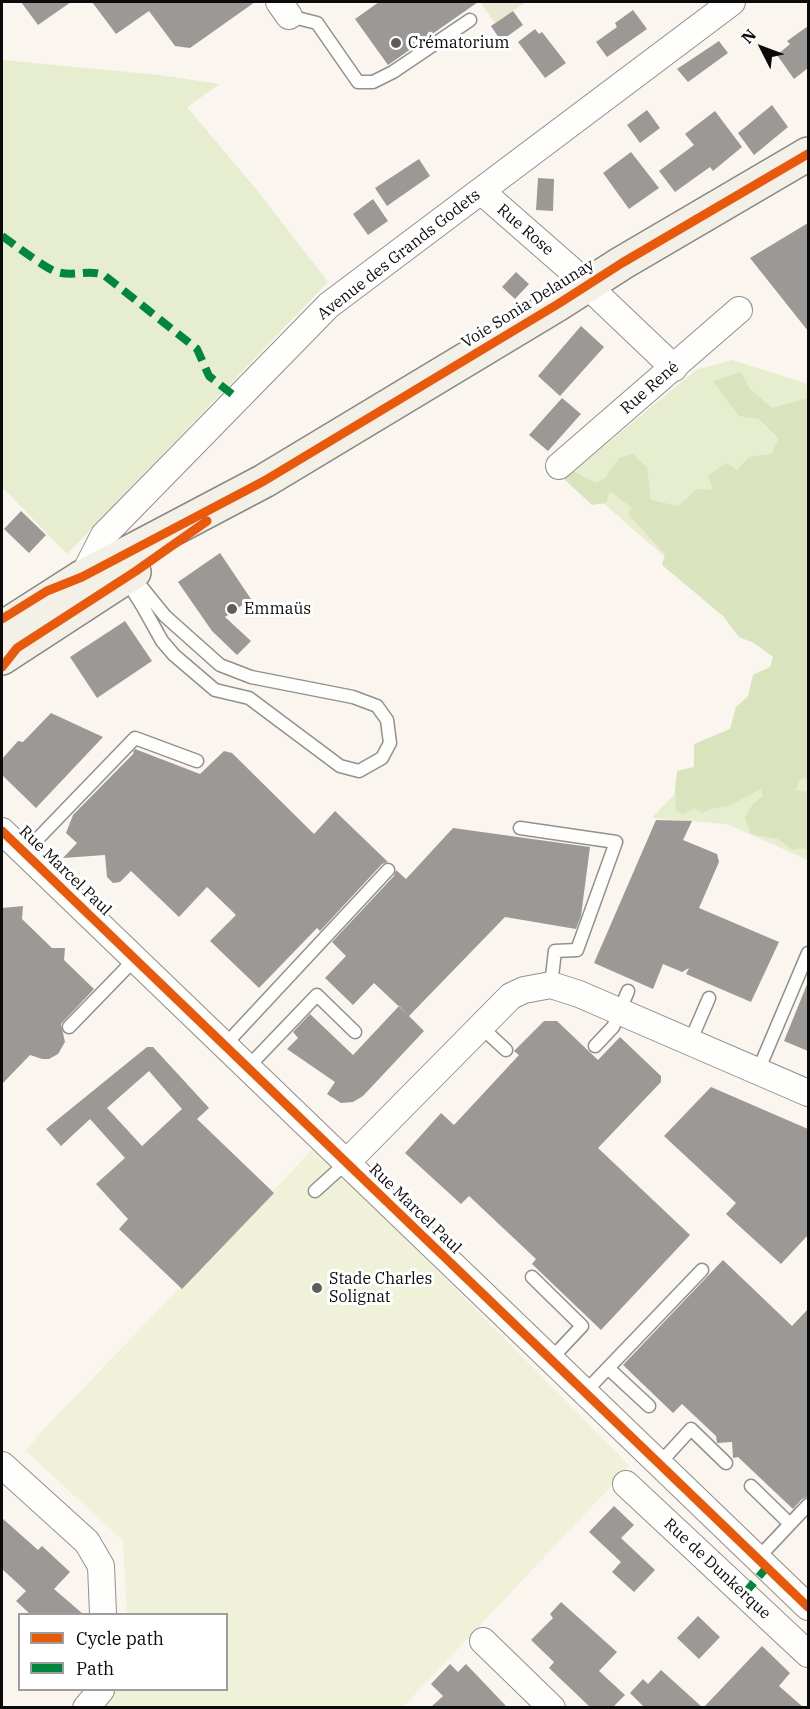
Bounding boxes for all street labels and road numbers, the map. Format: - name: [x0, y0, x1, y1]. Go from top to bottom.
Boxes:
- street label: Avenue des Grands Godets: [314, 186, 484, 324]
- street label: Rue Rose: [493, 200, 557, 260]
- street label: Voie Sonia Delaunay: [458, 255, 598, 353]
- street label: Rue René: [617, 358, 683, 418]
- street label: Rue Marcel Paul: [15, 822, 115, 920]
- street label: Rue Marcel Paul: [365, 1160, 465, 1258]
- street label: Rue de Dunkerque: [660, 1515, 774, 1623]

